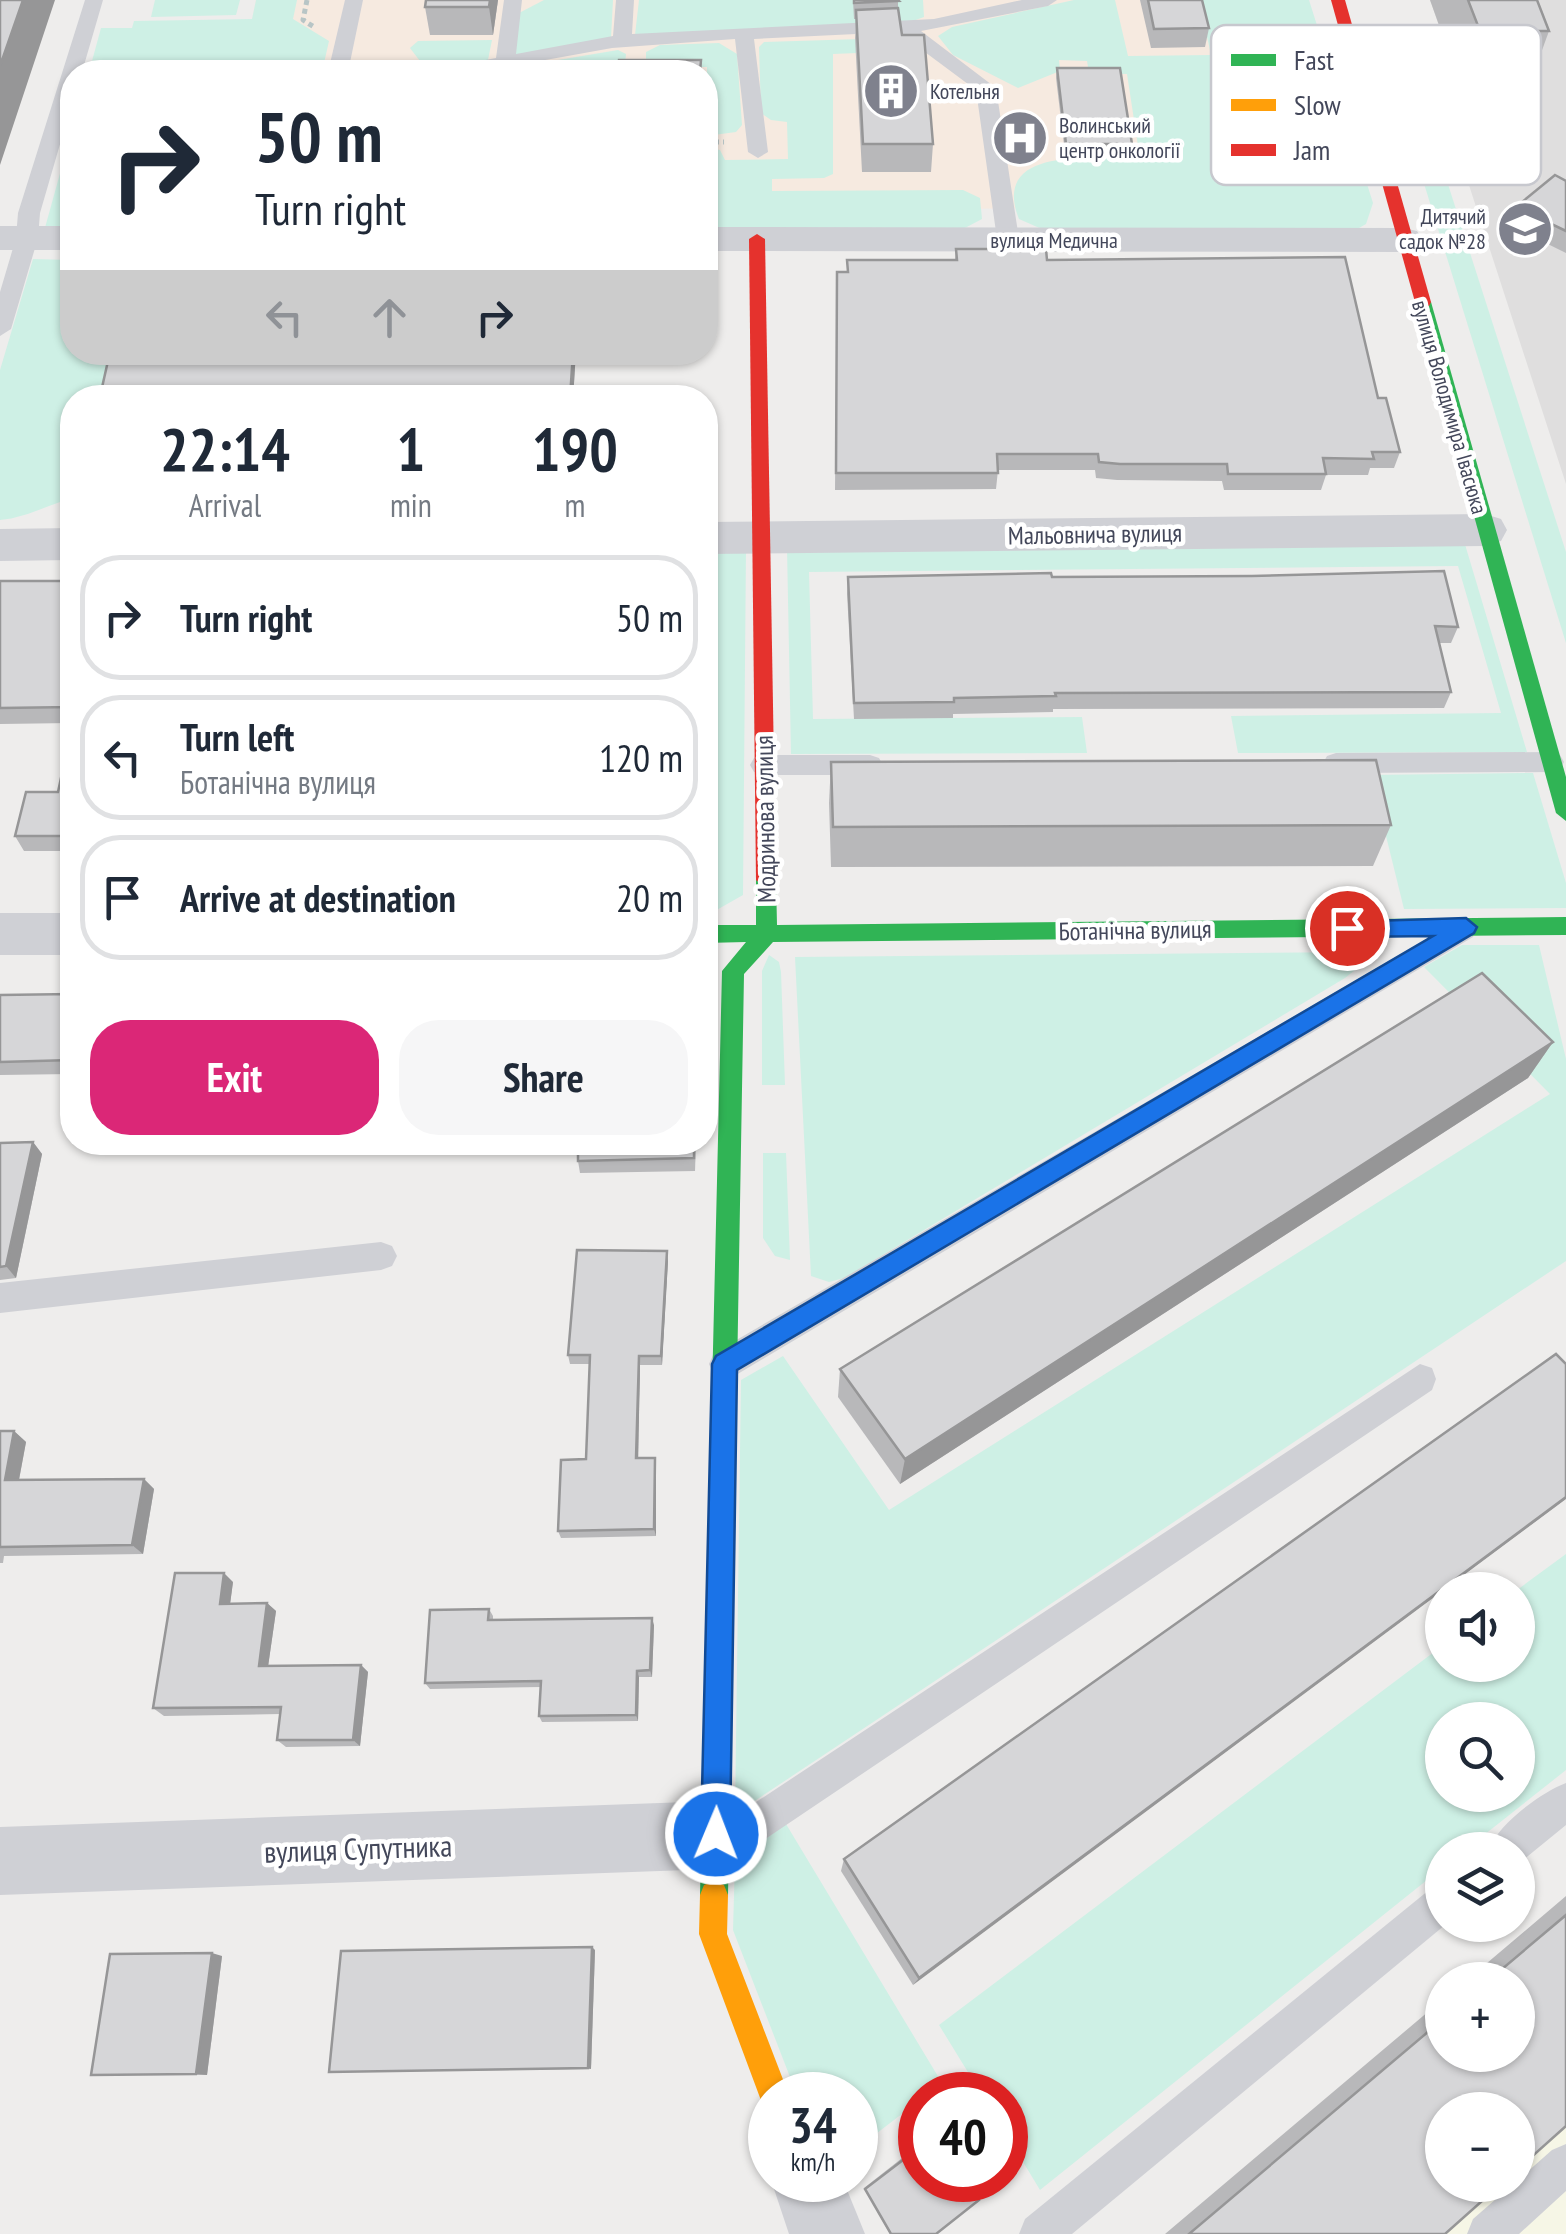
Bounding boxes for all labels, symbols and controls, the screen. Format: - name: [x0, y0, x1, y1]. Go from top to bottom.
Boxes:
- legend: [1211, 25, 1541, 185]
- text: Fast: [1294, 41, 1334, 78]
- building icon: Котельня: [861, 61, 921, 121]
- place label: Котельня: [930, 77, 1000, 105]
- text: Slow: [1294, 86, 1341, 123]
- text: 50 m: [255, 91, 383, 181]
- icon: right: [90, 100, 220, 230]
- hospital icon: Волинський центр онкології: [990, 108, 1050, 168]
- place label: Волинський центр онкології: [1059, 111, 1180, 164]
- text: Jam: [1293, 131, 1330, 168]
- text: Turn right: [255, 179, 406, 237]
- school or university icon: Дитячий садок №28: [1495, 199, 1555, 259]
- place label: Дитячий садок №28: [1399, 202, 1486, 255]
- street label: вулиця Медична: [990, 226, 1118, 254]
- icon: left: [257, 290, 312, 345]
- icon: ahead: [362, 290, 417, 345]
- icon: right: [467, 290, 522, 345]
- street label: вулиця Володимира Івасюка: [1406, 297, 1494, 517]
- text: 22:14: [160, 410, 290, 488]
- text: 1: [397, 410, 425, 488]
- text: 190: [532, 410, 618, 488]
- text: Arrival: [189, 484, 261, 526]
- text: min: [390, 484, 432, 526]
- text: m: [564, 484, 585, 526]
- street label: Мальовнича вулиця: [1008, 516, 1182, 552]
- icon: right: [95, 590, 150, 645]
- text: Turn right: [180, 593, 312, 642]
- text: 50 m: [616, 593, 683, 642]
- text: Turn left: [180, 712, 294, 761]
- icon: left: [95, 730, 150, 785]
- text: 120 m: [599, 733, 683, 782]
- street label: Модринова вулиця: [748, 735, 782, 903]
- text: Ботанічна вулиця: [180, 761, 376, 803]
- icon: arrive: [95, 870, 150, 925]
- text: Arrive at destination: [180, 873, 456, 922]
- text: 20 m: [616, 873, 683, 922]
- pin: [1305, 886, 1390, 971]
- icon: arrive: [1320, 901, 1375, 956]
- street label: Ботанічна вулиця: [1058, 913, 1212, 947]
- button: Exit: [90, 1020, 379, 1135]
- button: Share: [399, 1020, 688, 1135]
- map controls: [1425, 1572, 1535, 2202]
- button: sound: [1425, 1572, 1535, 1682]
- button: search: [1425, 1702, 1535, 1812]
- position arrow: [664, 1782, 768, 1886]
- street label: вулиця Супутника: [263, 1825, 453, 1871]
- button: layers: [1425, 1832, 1535, 1942]
- button: +: [1425, 1962, 1535, 2072]
- speed limit sign: 40: [898, 2072, 1028, 2202]
- text: 34: [789, 2092, 837, 2157]
- button: −: [1425, 2092, 1535, 2202]
- text: km/h: [791, 2146, 835, 2178]

